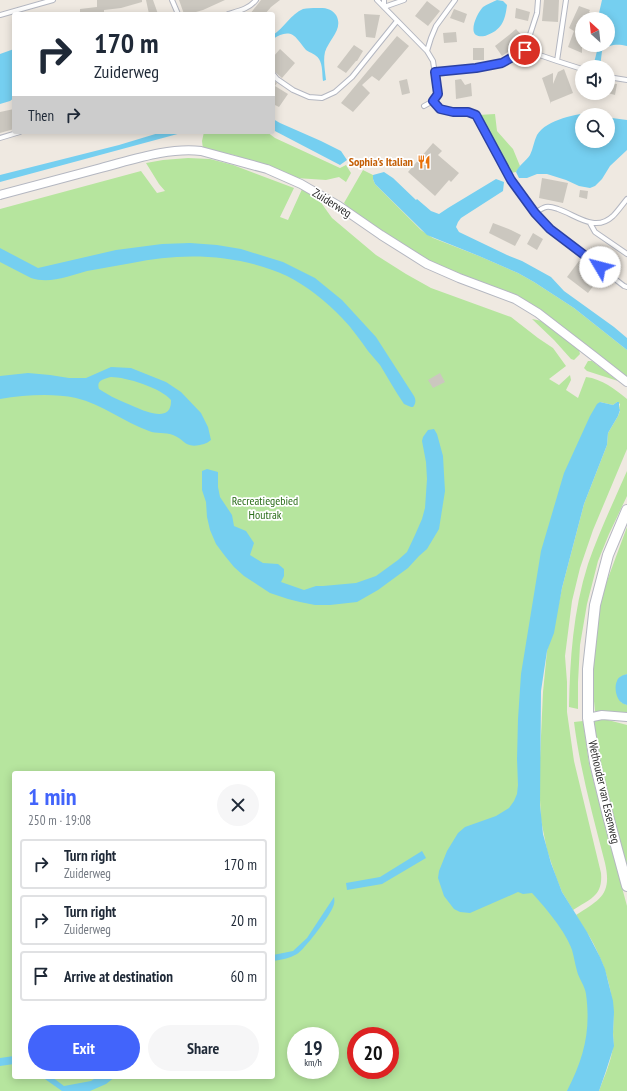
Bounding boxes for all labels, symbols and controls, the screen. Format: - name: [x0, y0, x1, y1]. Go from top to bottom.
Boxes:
- north arrow: [575, 12, 615, 52]
- map controls: [575, 12, 615, 148]
- text: 170 m: [94, 24, 158, 61]
- icon: right: [28, 28, 80, 80]
- pin: [508, 33, 542, 67]
- icon: arrive: [514, 39, 536, 61]
- text: Zuiderweg: [94, 60, 159, 83]
- button: sound: [575, 60, 615, 100]
- icon: right: [62, 104, 84, 126]
- text: Then: [28, 106, 54, 125]
- button: search: [575, 108, 615, 148]
- place label: Sophia's Italian: [349, 154, 413, 169]
- restaurant icon: Sophia's Italian: [416, 154, 432, 170]
- street label: Zuiderweg: [310, 185, 355, 220]
- position arrow: [579, 246, 621, 288]
- park label: Recreatiegebied Houtrak: [232, 493, 298, 522]
- street label: Wethouder van Essenweg: [585, 739, 624, 845]
- text: 1 min: [28, 781, 76, 812]
- button: close: [217, 784, 259, 826]
- text: 250 m · 19:08: [28, 812, 91, 829]
- text: Turn right: [64, 846, 116, 865]
- icon: right: [30, 853, 52, 875]
- text: 170 m: [224, 855, 257, 874]
- text: Zuiderweg: [64, 865, 111, 882]
- text: Turn right: [64, 902, 116, 921]
- icon: right: [30, 909, 52, 931]
- text: 20 m: [231, 911, 257, 930]
- text: Zuiderweg: [64, 921, 111, 938]
- icon: arrive: [30, 965, 52, 987]
- text: Arrive at destination: [64, 967, 173, 986]
- text: 60 m: [231, 967, 257, 986]
- button: Exit: [28, 1025, 140, 1071]
- button: Share: [148, 1025, 259, 1071]
- speed limit sign: 20: [347, 1027, 399, 1079]
- text: 19: [303, 1035, 323, 1061]
- text: km/h: [304, 1056, 322, 1069]

